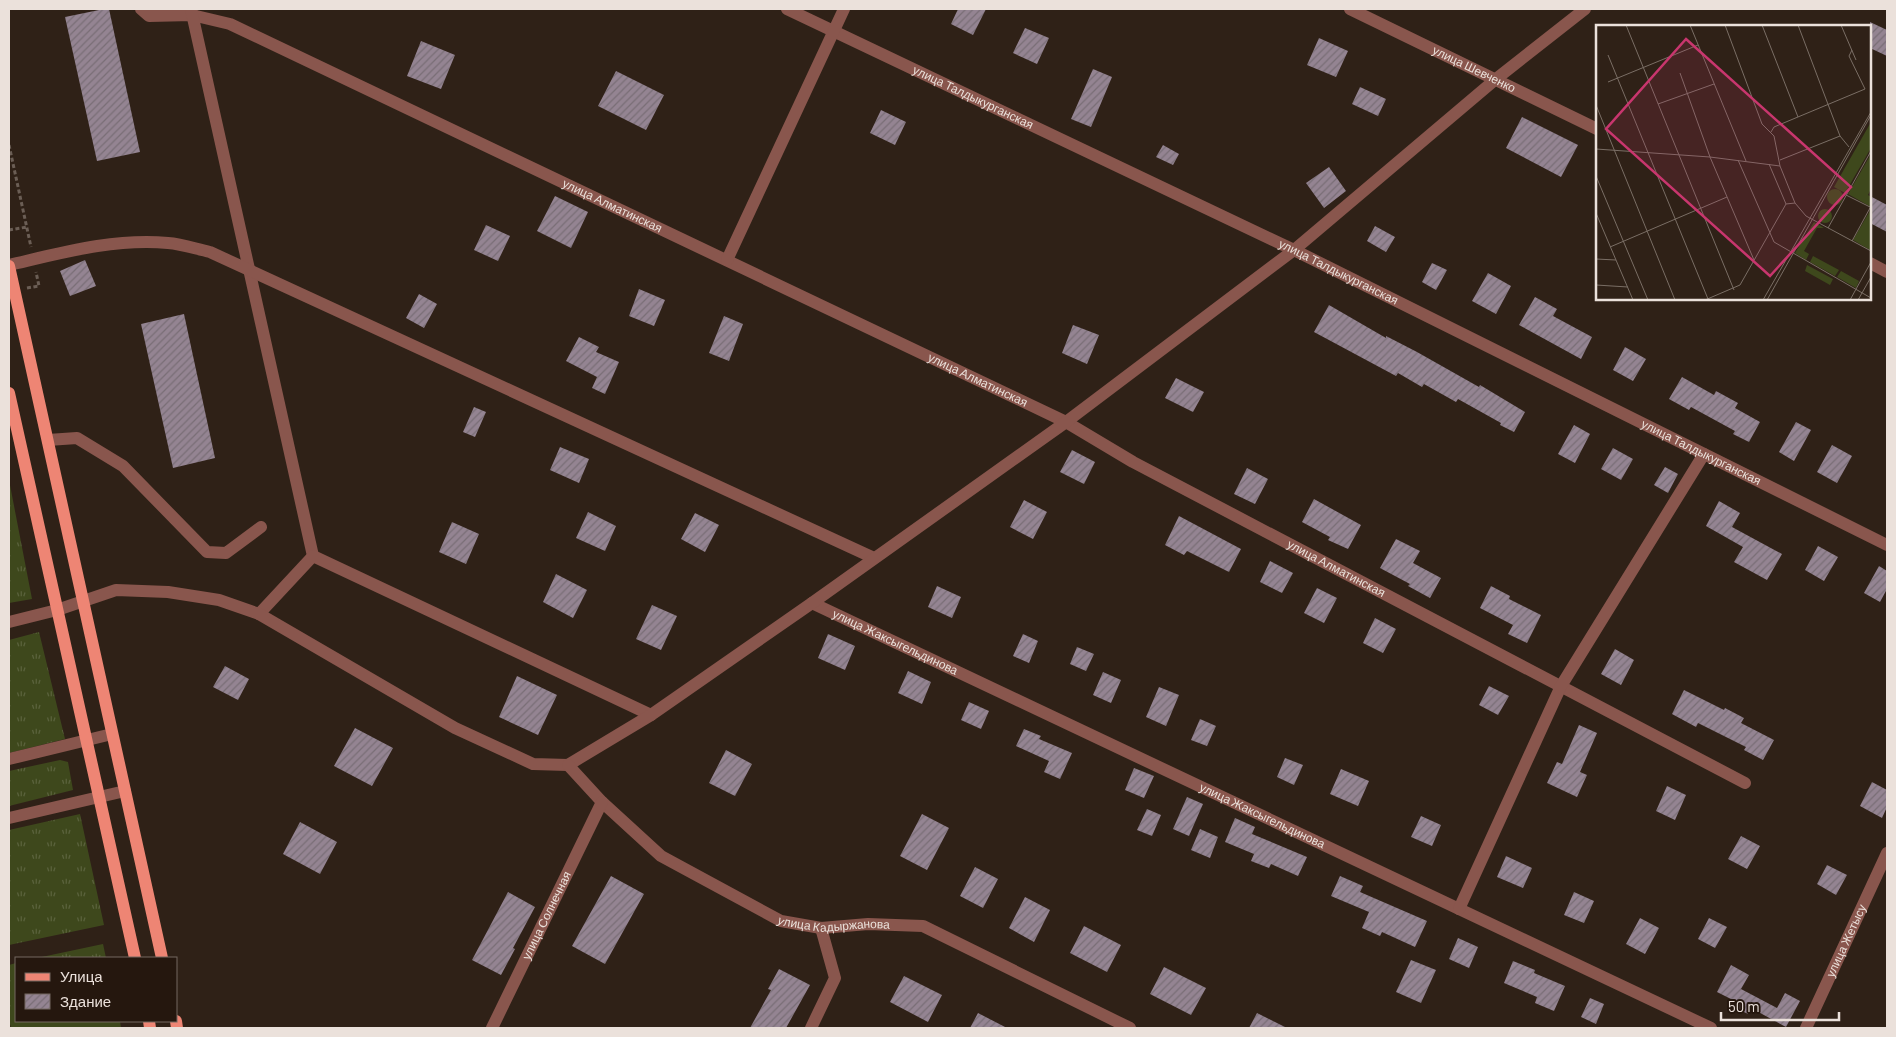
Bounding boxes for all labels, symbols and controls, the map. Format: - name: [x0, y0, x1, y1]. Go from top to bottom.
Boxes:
- inset map: [1596, 25, 1871, 300]
- street label: улица Шевченко: [1430, 42, 1519, 95]
- street label: улица Талдыкурганская: [911, 62, 1036, 131]
- street label: улица Алматинская: [560, 175, 665, 235]
- street label: улица Талдыкурганская: [1276, 236, 1401, 307]
- street label: улица Алматинская: [926, 349, 1030, 409]
- street label: улица Талдыкурганская: [1639, 416, 1764, 487]
- street label: улица Алматинская: [1285, 536, 1388, 599]
- street label: улица Жаксыгельдинова: [830, 606, 961, 677]
- street label: улица Жаксыгельдинова: [1197, 779, 1328, 851]
- street label: улица Солнечная: [518, 869, 573, 962]
- street label: улица Жетысу: [1823, 902, 1869, 980]
- street label: улица Кадыржанова: [775, 913, 890, 935]
- legend: [15, 957, 178, 1022]
- text: Улица: [60, 967, 103, 985]
- scale bar: [1721, 990, 1838, 1022]
- text: Здание: [60, 992, 111, 1010]
- text: 50 m: [1728, 997, 1760, 1015]

